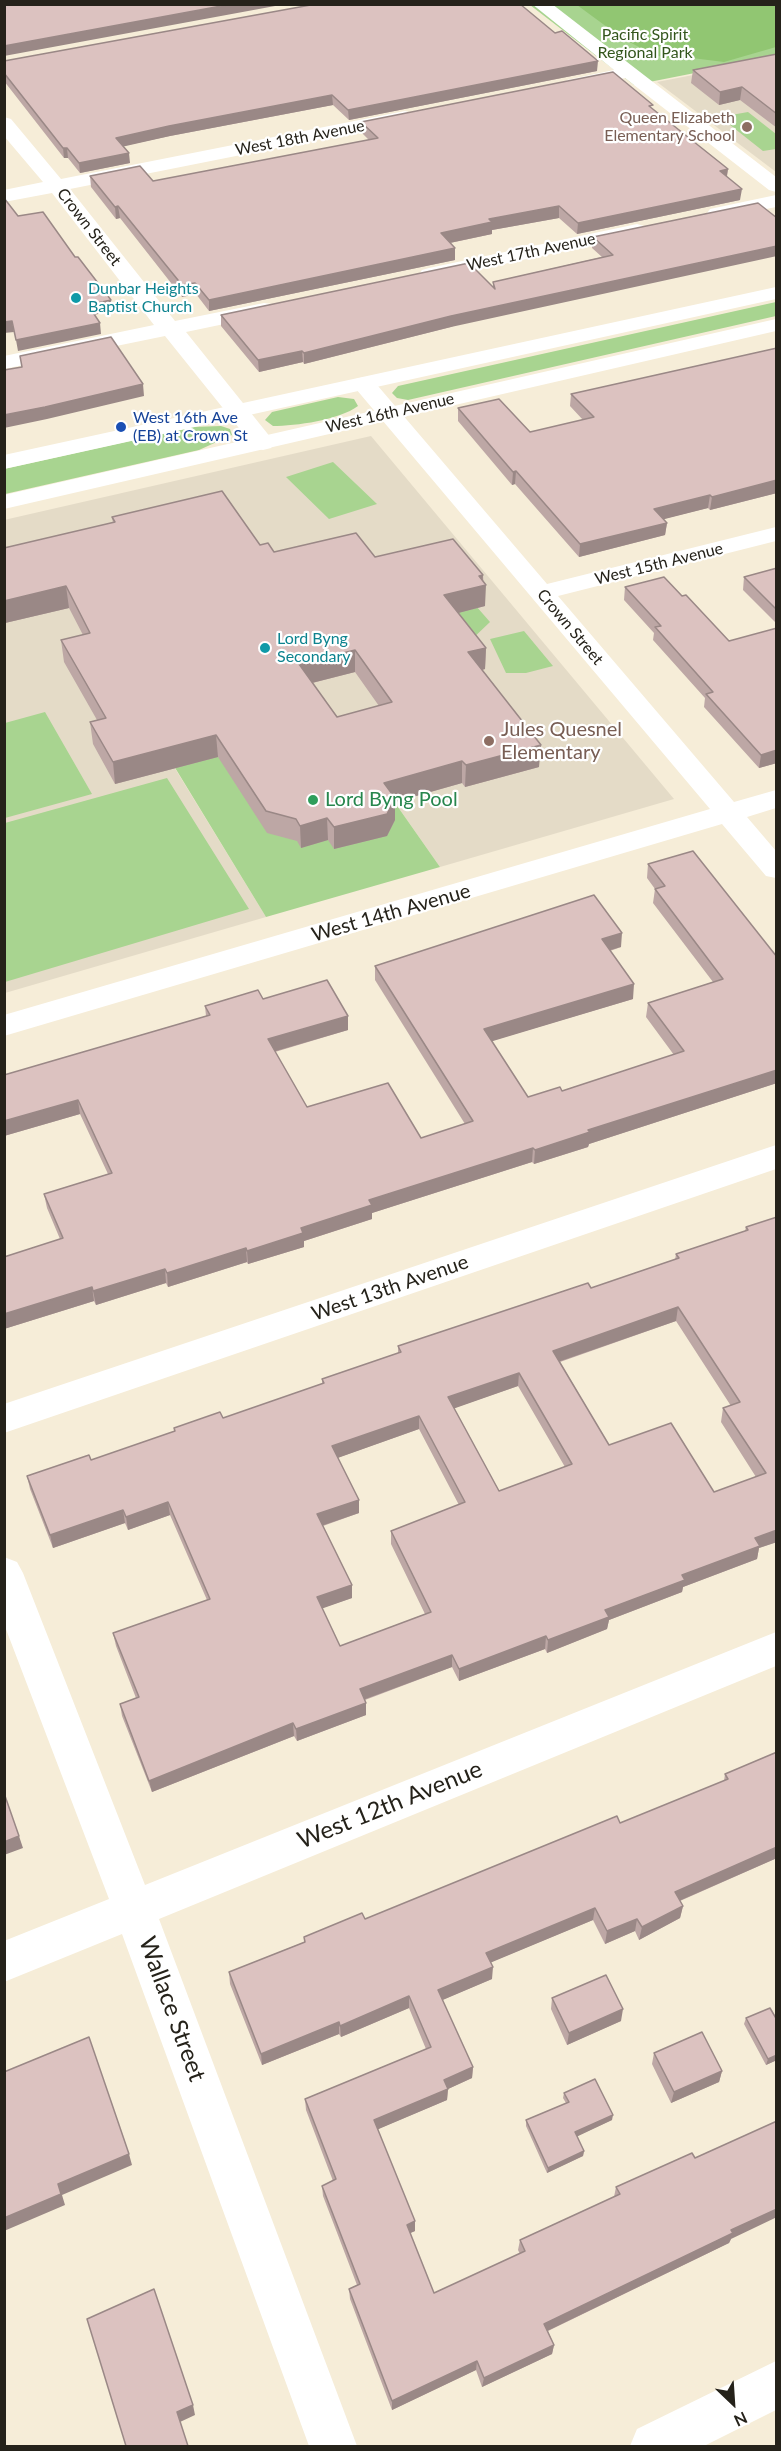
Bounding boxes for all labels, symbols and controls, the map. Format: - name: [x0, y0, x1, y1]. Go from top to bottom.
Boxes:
- park label: Pacific Spirit Regional Park: [597, 25, 693, 63]
- place label: Queen Elizabeth Elementary School: [604, 108, 735, 146]
- street label: West 18th Avenue: [234, 116, 366, 160]
- marker: Queen Elizabeth Elementary School: [740, 120, 754, 134]
- street label: Crown Street: [53, 185, 125, 269]
- street label: West 17th Avenue: [465, 229, 597, 275]
- place label: Dunbar Heights Baptist Church: [88, 279, 199, 317]
- marker: Dunbar Heights Baptist Church: [69, 291, 83, 305]
- street label: West 16th Avenue: [324, 389, 456, 437]
- place label: West 16th Ave (EB) at Crown St: [133, 408, 248, 446]
- marker: West 16th Ave (EB) at Crown St: [114, 420, 128, 434]
- street label: West 15th Avenue: [593, 539, 725, 589]
- street label: Crown Street: [533, 585, 607, 669]
- place label: Lord Byng Secondary: [277, 629, 351, 667]
- marker: Lord Byng Secondary: [258, 641, 272, 655]
- place label: Jules Quesnel Elementary: [501, 718, 622, 765]
- marker: Jules Quesnel Elementary: [482, 734, 496, 748]
- place label: Lord Byng Pool: [325, 788, 458, 812]
- marker: Lord Byng Pool: [306, 793, 320, 807]
- street label: West 14th Avenue: [309, 879, 473, 947]
- street label: West 13th Avenue: [309, 1250, 471, 1326]
- street label: West 12th Avenue: [293, 1755, 487, 1855]
- street label: Wallace Street: [132, 1933, 212, 2085]
- north arrow: [703, 2373, 763, 2433]
- text: N: [731, 2409, 750, 2431]

